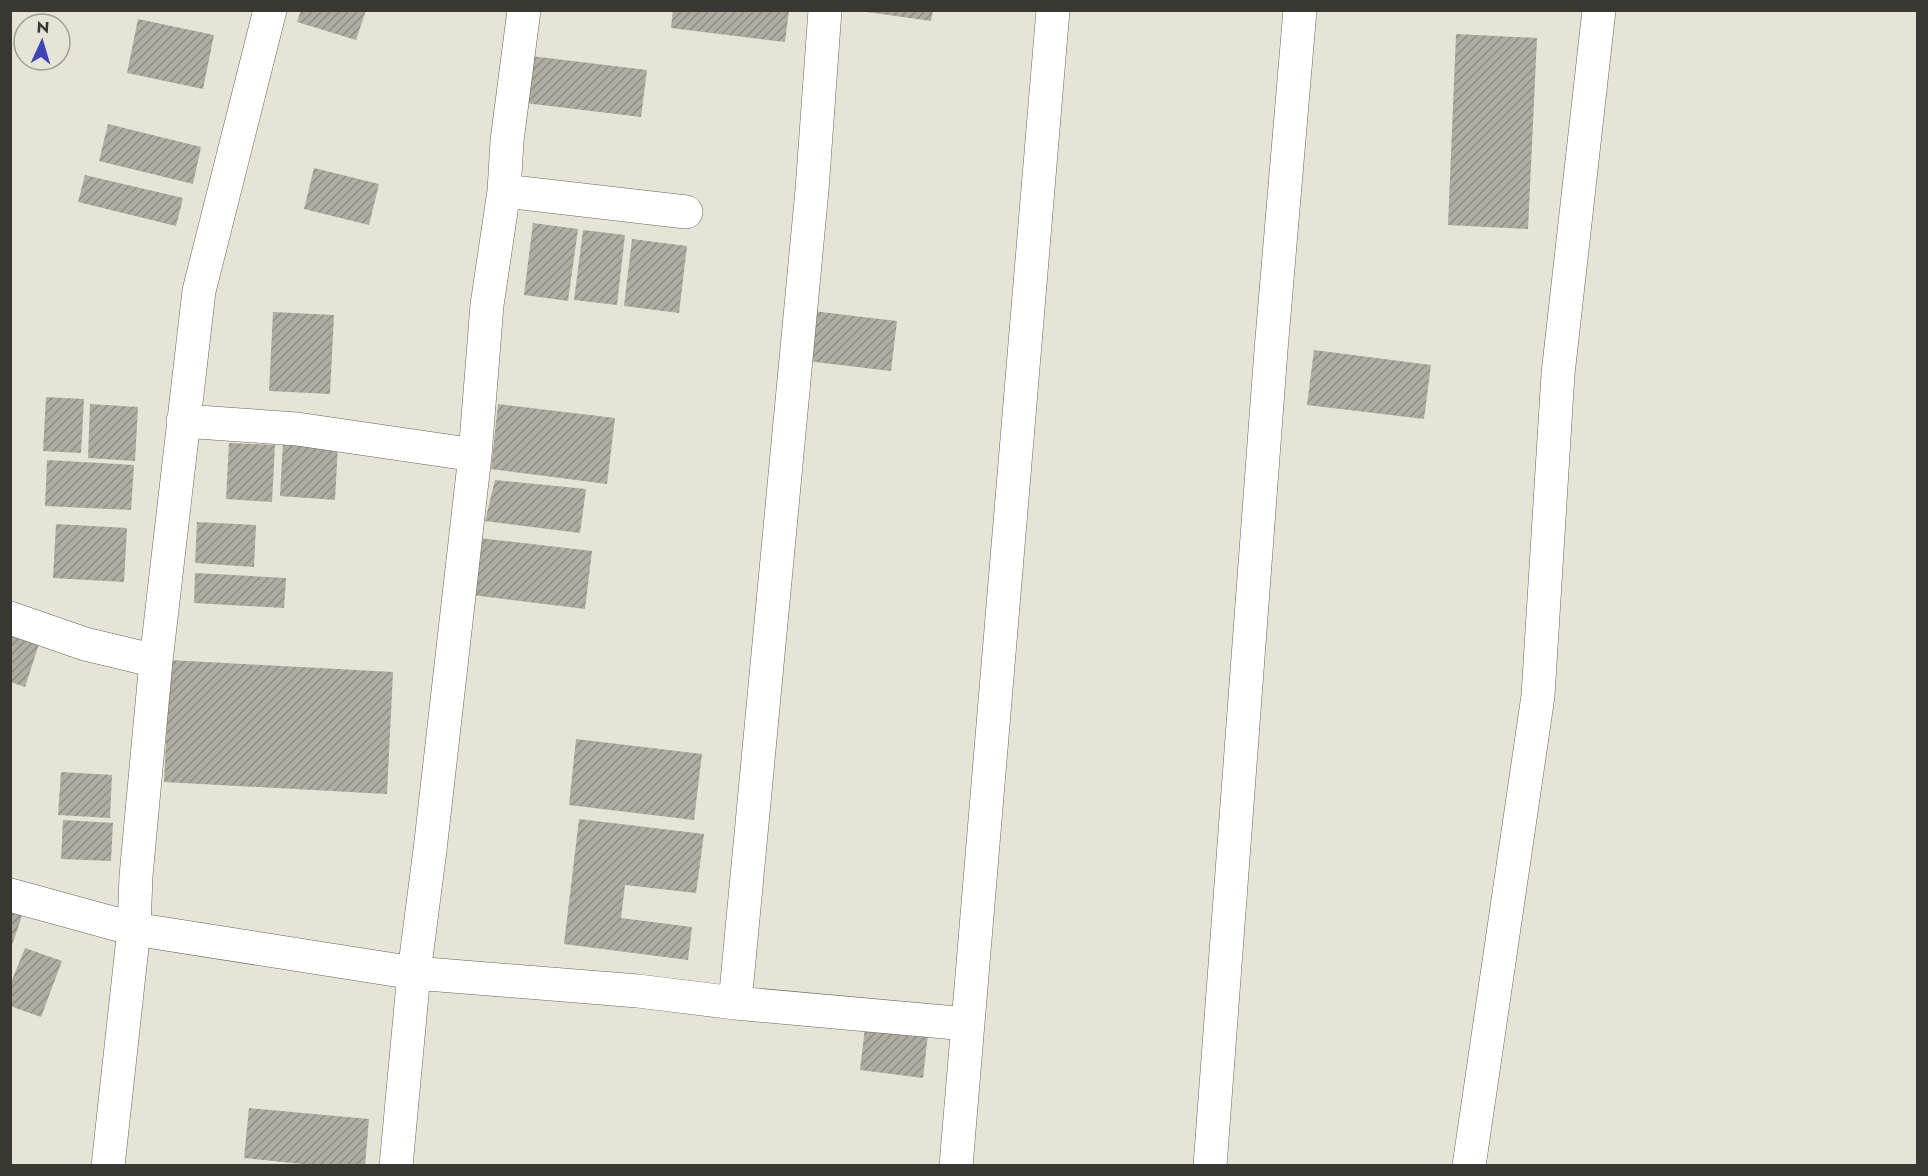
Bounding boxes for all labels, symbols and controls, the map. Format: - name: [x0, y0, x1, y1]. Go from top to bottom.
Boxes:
- north arrow: [12, 12, 72, 72]
- text: N: [36, 16, 50, 39]

